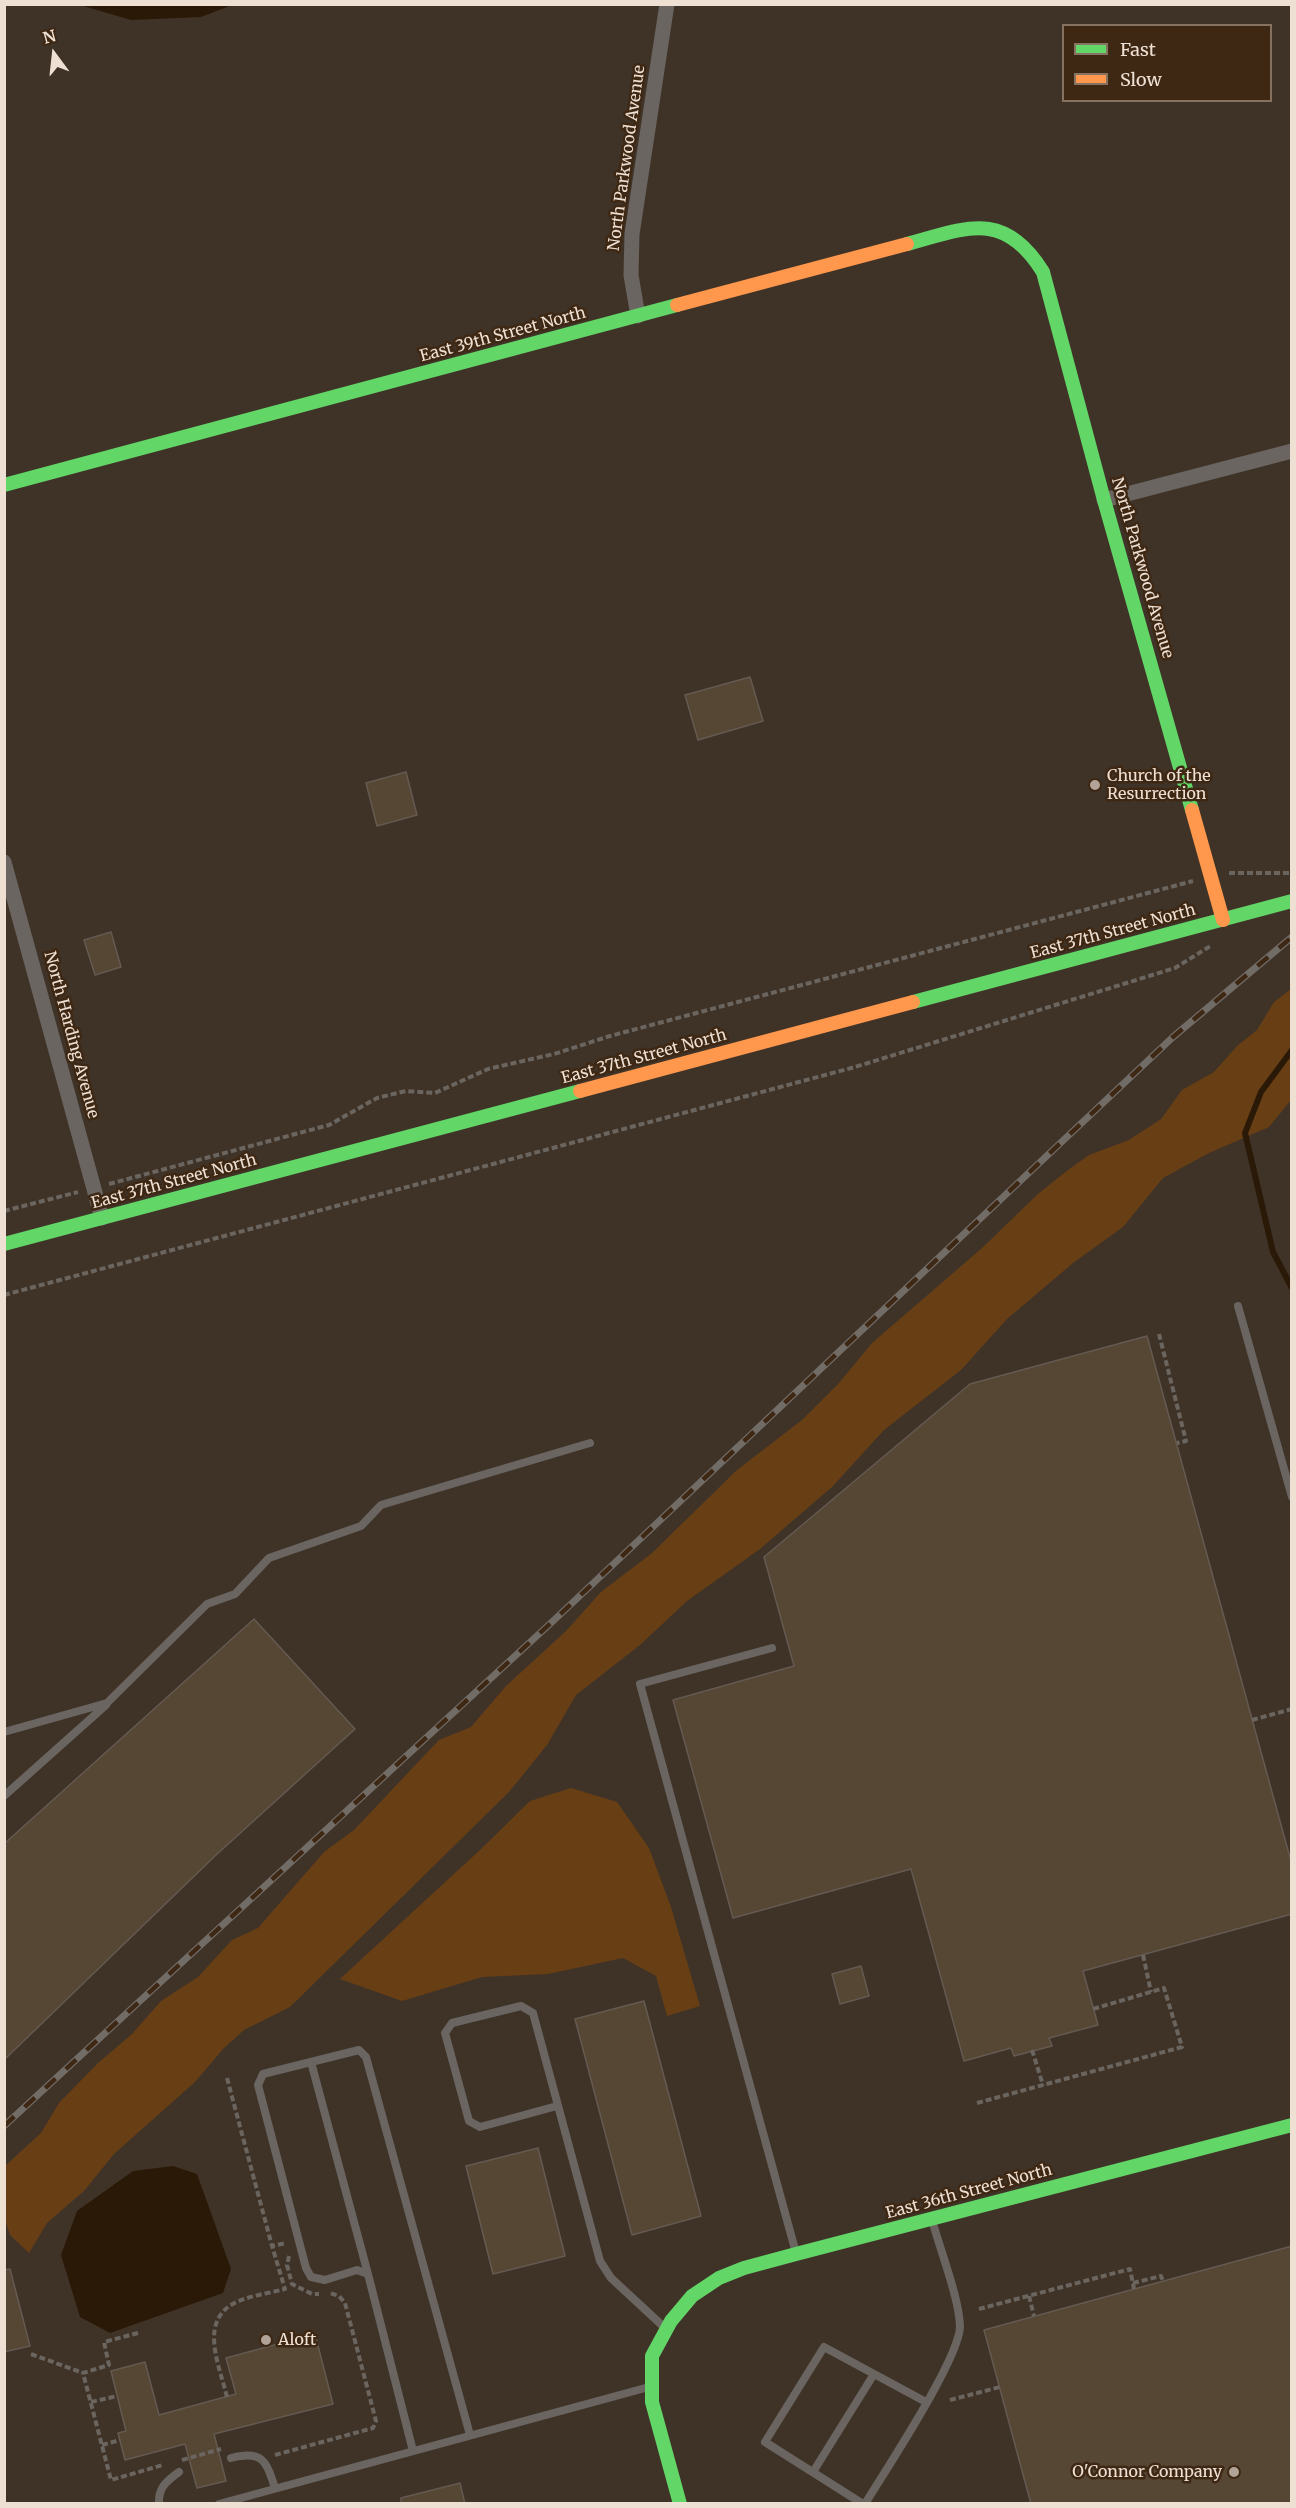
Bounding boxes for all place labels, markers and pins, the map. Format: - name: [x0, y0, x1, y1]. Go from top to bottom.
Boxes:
- place label: Church of the Resurrection: [1107, 766, 1211, 804]
- marker: Church of the Resurrection: [1088, 778, 1102, 792]
- place label: Aloft: [278, 2330, 316, 2350]
- marker: Aloft: [259, 2333, 273, 2347]
- place label: O'Connor Company: [1072, 2462, 1222, 2482]
- marker: O'Connor Company: [1227, 2465, 1241, 2479]

